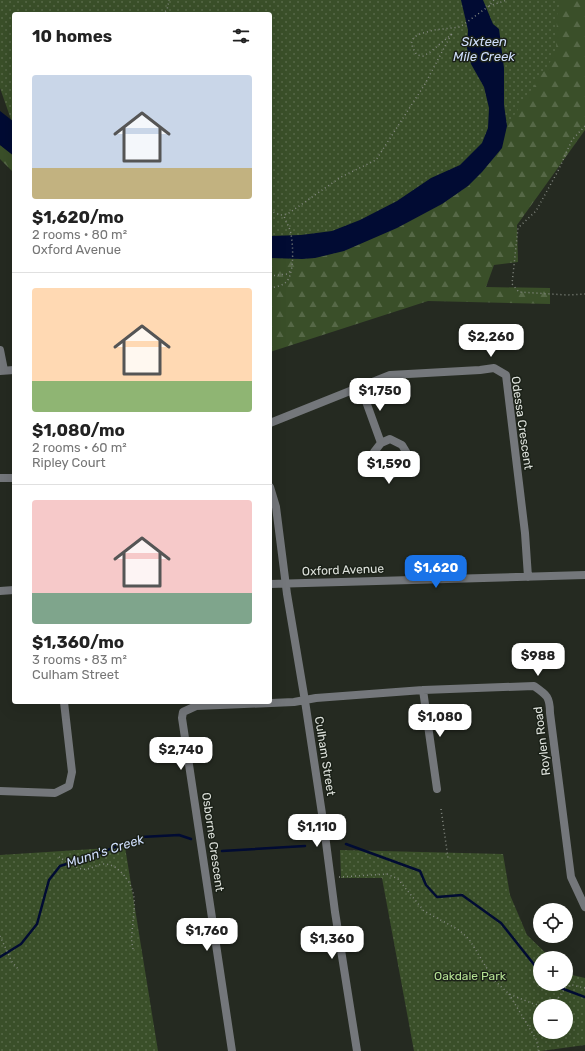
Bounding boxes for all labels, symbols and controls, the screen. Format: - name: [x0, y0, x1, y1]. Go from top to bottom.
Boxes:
- icon: filters: [230, 25, 252, 47]
- text: 10 homes: [32, 26, 112, 46]
- water label: Sixteen Mile Creek: [453, 34, 515, 64]
- icon: home: [106, 101, 178, 173]
- text: $1,620/mo: [32, 207, 124, 227]
- text: 2 rooms · 80 m²: [32, 227, 127, 242]
- text: Oxford Avenue: [32, 242, 121, 257]
- icon: home: [106, 314, 178, 386]
- pin: $2,260: [458, 324, 524, 358]
- text: $2,260: [468, 329, 514, 344]
- street label: Odessa Crescent: [509, 375, 536, 471]
- pin: $1,750: [347, 378, 413, 412]
- text: $1,750: [358, 383, 402, 398]
- text: $1,080/mo: [32, 420, 125, 440]
- text: 2 rooms · 60 m²: [32, 440, 127, 455]
- pin: $1,590: [356, 451, 422, 485]
- text: Ripley Court: [32, 455, 106, 470]
- text: $1,590: [367, 456, 411, 471]
- icon: home: [106, 526, 178, 598]
- pin: $1,620: [403, 555, 469, 589]
- text: $1,620: [414, 560, 458, 575]
- street label: Oxford Avenue: [302, 562, 385, 578]
- text: $1,360/mo: [32, 632, 124, 652]
- pin: $988: [514, 643, 562, 677]
- text: $988: [521, 648, 555, 663]
- text: 3 rooms · 83 m²: [32, 652, 127, 667]
- text: Culham Street: [32, 667, 119, 682]
- pin: $1,080: [407, 704, 473, 738]
- street label: Roylen Road: [531, 706, 553, 776]
- text: $1,080: [417, 709, 463, 724]
- street label: Culham Street: [312, 715, 338, 797]
- pin: $2,740: [148, 737, 214, 771]
- text: $2,740: [158, 742, 204, 757]
- street label: Osborne Crescent: [199, 791, 227, 893]
- pin: $1,110: [284, 814, 350, 848]
- text: $1,110: [297, 819, 337, 834]
- water label: Munn's Creek: [64, 831, 146, 871]
- map controls: [533, 903, 573, 1039]
- button: locate: [533, 903, 573, 943]
- pin: $1,760: [174, 918, 240, 952]
- text: $1,760: [186, 923, 228, 938]
- pin: $1,360: [299, 926, 365, 960]
- text: $1,360: [310, 931, 354, 946]
- button: +: [533, 951, 573, 991]
- park label: Oakdale Park: [434, 969, 507, 983]
- button: −: [533, 999, 573, 1039]

